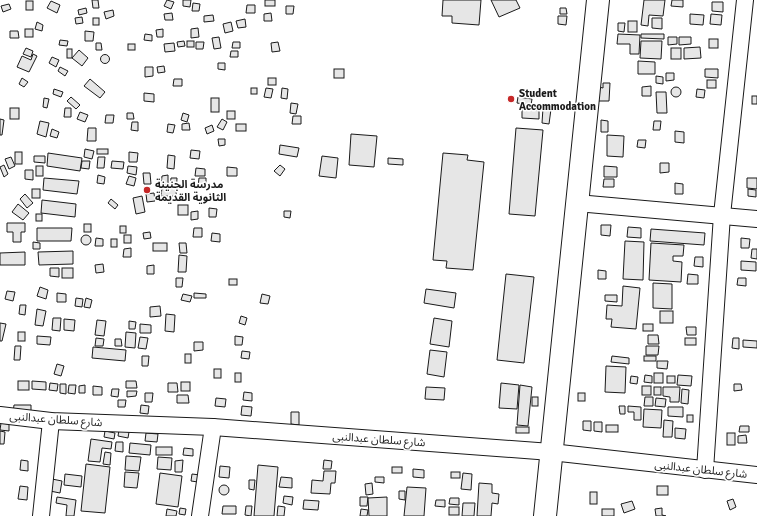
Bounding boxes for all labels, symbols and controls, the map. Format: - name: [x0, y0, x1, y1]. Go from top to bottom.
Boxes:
- place label: Student Accommodation: [519, 87, 596, 113]
- marker: Student Accommodation: [506, 94, 516, 104]
- place label: مدرسة الجنينة الثانوية القديمة: [155, 178, 226, 204]
- marker: مدرسة الجنينة الثانوية القديمة: [142, 185, 152, 195]
- street label: شارع سلطان عبدالنبى: [9, 410, 103, 430]
- street label: شارع سلطان عبدالنبى: [332, 430, 426, 450]
- street label: شارع سلطان عبدالنبى: [654, 458, 748, 482]

